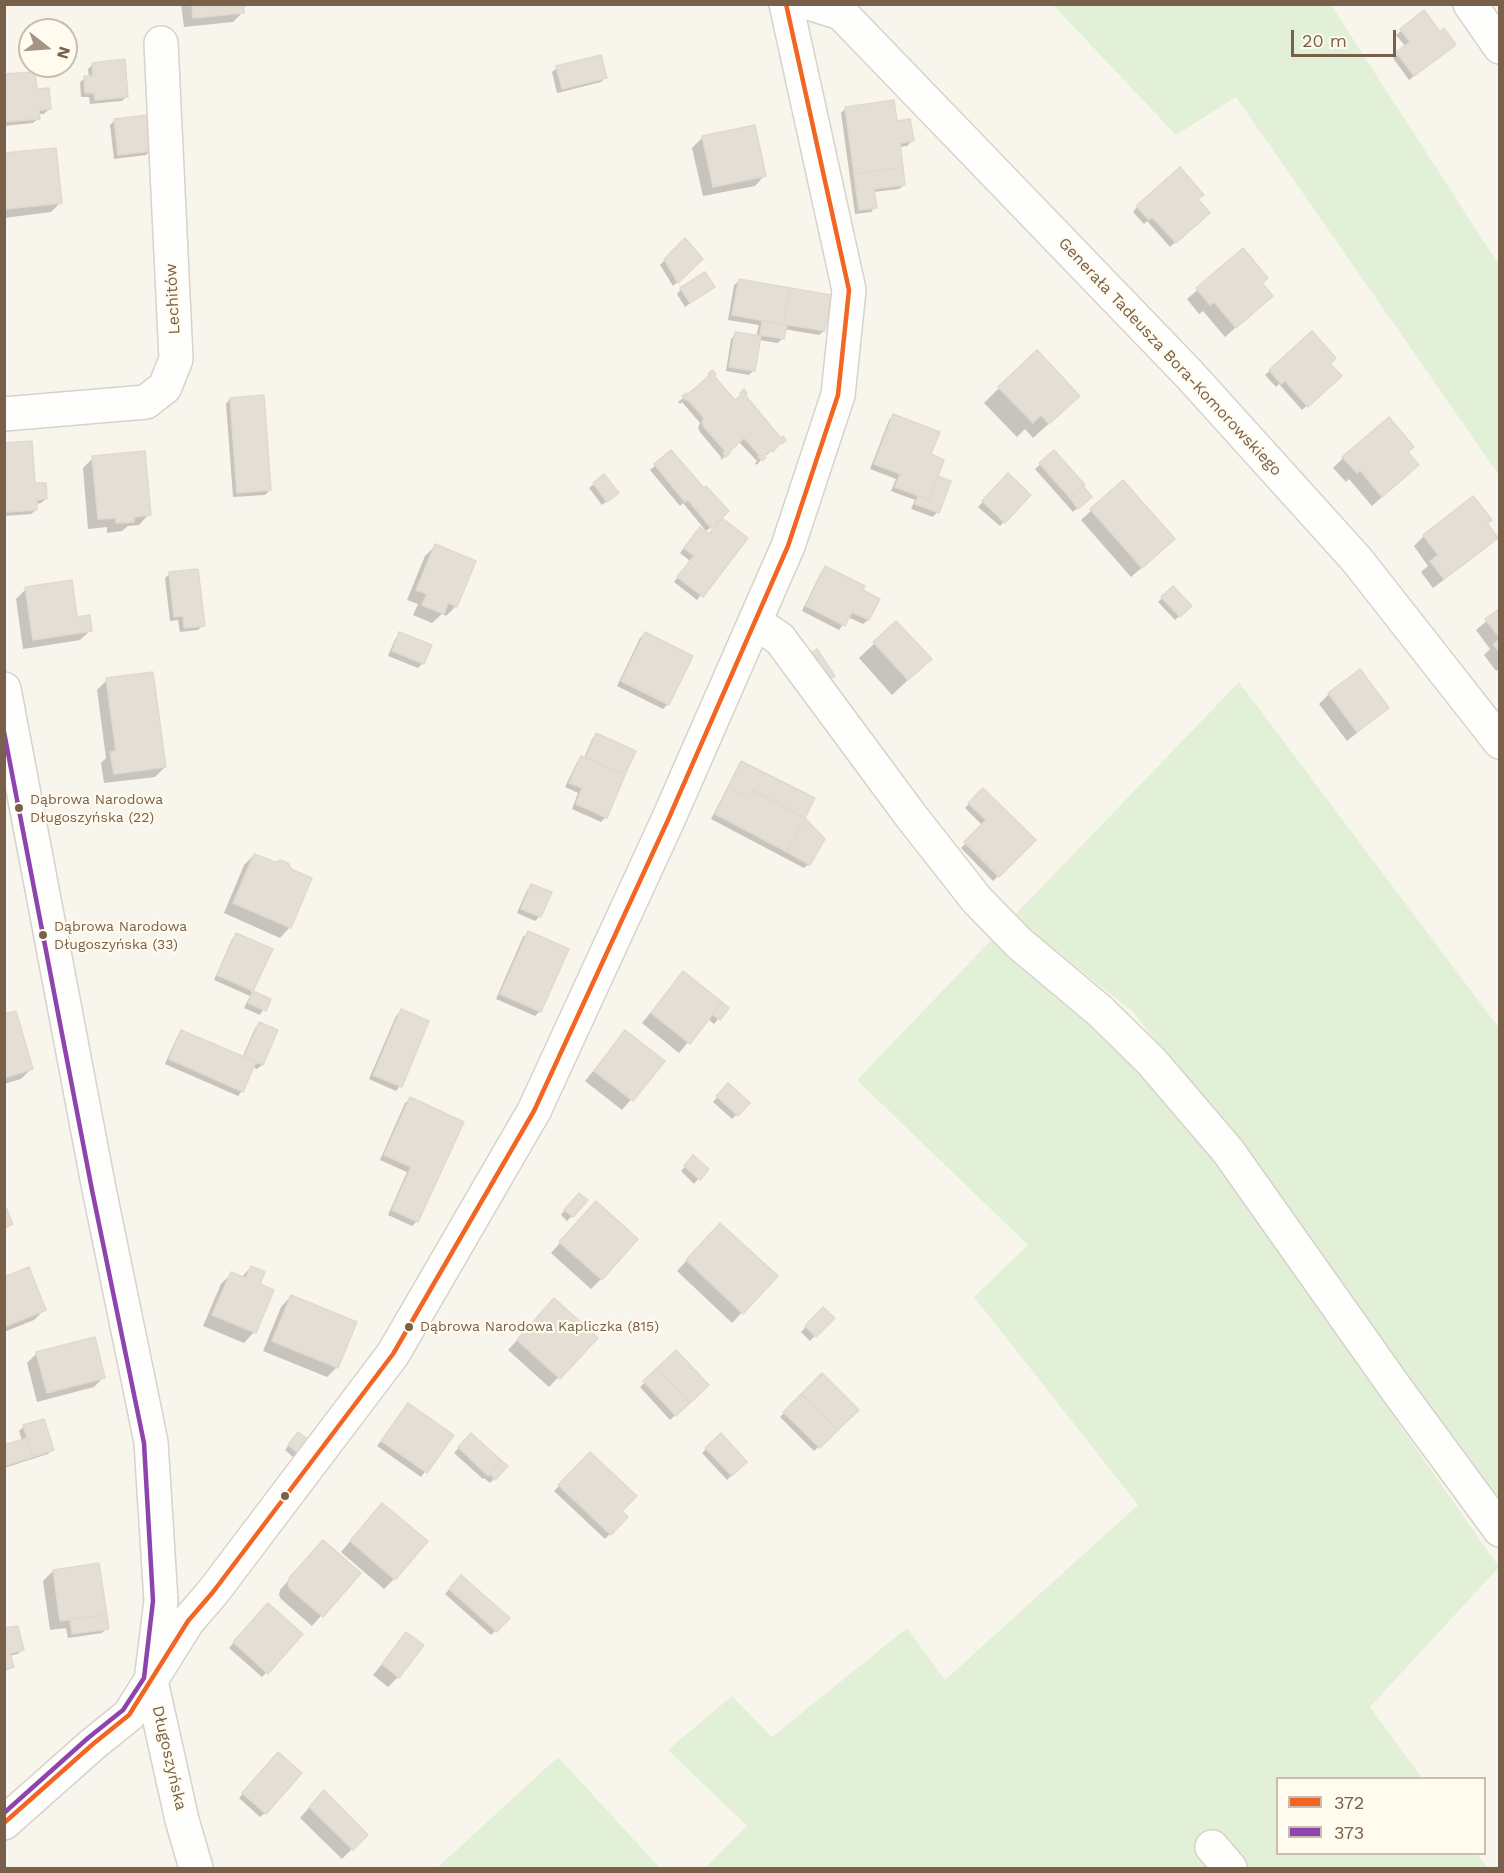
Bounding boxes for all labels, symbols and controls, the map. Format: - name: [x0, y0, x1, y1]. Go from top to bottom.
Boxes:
- north arrow: [18, 18, 78, 78]
- scale bar: [1294, 18, 1399, 56]
- text: 20 m: [1302, 30, 1347, 51]
- text: N: [53, 44, 75, 61]
- street label: Generała Tadeusza Bora-Komorowskiego: [1054, 234, 1286, 480]
- street label: Lechitów: [162, 263, 184, 335]
- place label: Dąbrowa Narodowa Długoszyńska (22): [30, 792, 163, 825]
- marker: Dąbrowa Narodowa Długoszyńska (22): [13, 802, 25, 814]
- place label: Dąbrowa Narodowa Długoszyńska (33): [54, 919, 187, 952]
- marker: Dąbrowa Narodowa Długoszyńska (33): [37, 929, 49, 941]
- place label: Dąbrowa Narodowa Kapliczka (815): [420, 1319, 659, 1335]
- marker: Dąbrowa Narodowa Kapliczka (815): [403, 1321, 415, 1333]
- unlabelled marker: [279, 1490, 291, 1502]
- street label: Długoszyńska: [148, 1704, 190, 1812]
- legend: [1276, 1777, 1486, 1855]
- text: 372: [1334, 1792, 1364, 1813]
- text: 373: [1334, 1822, 1364, 1843]

